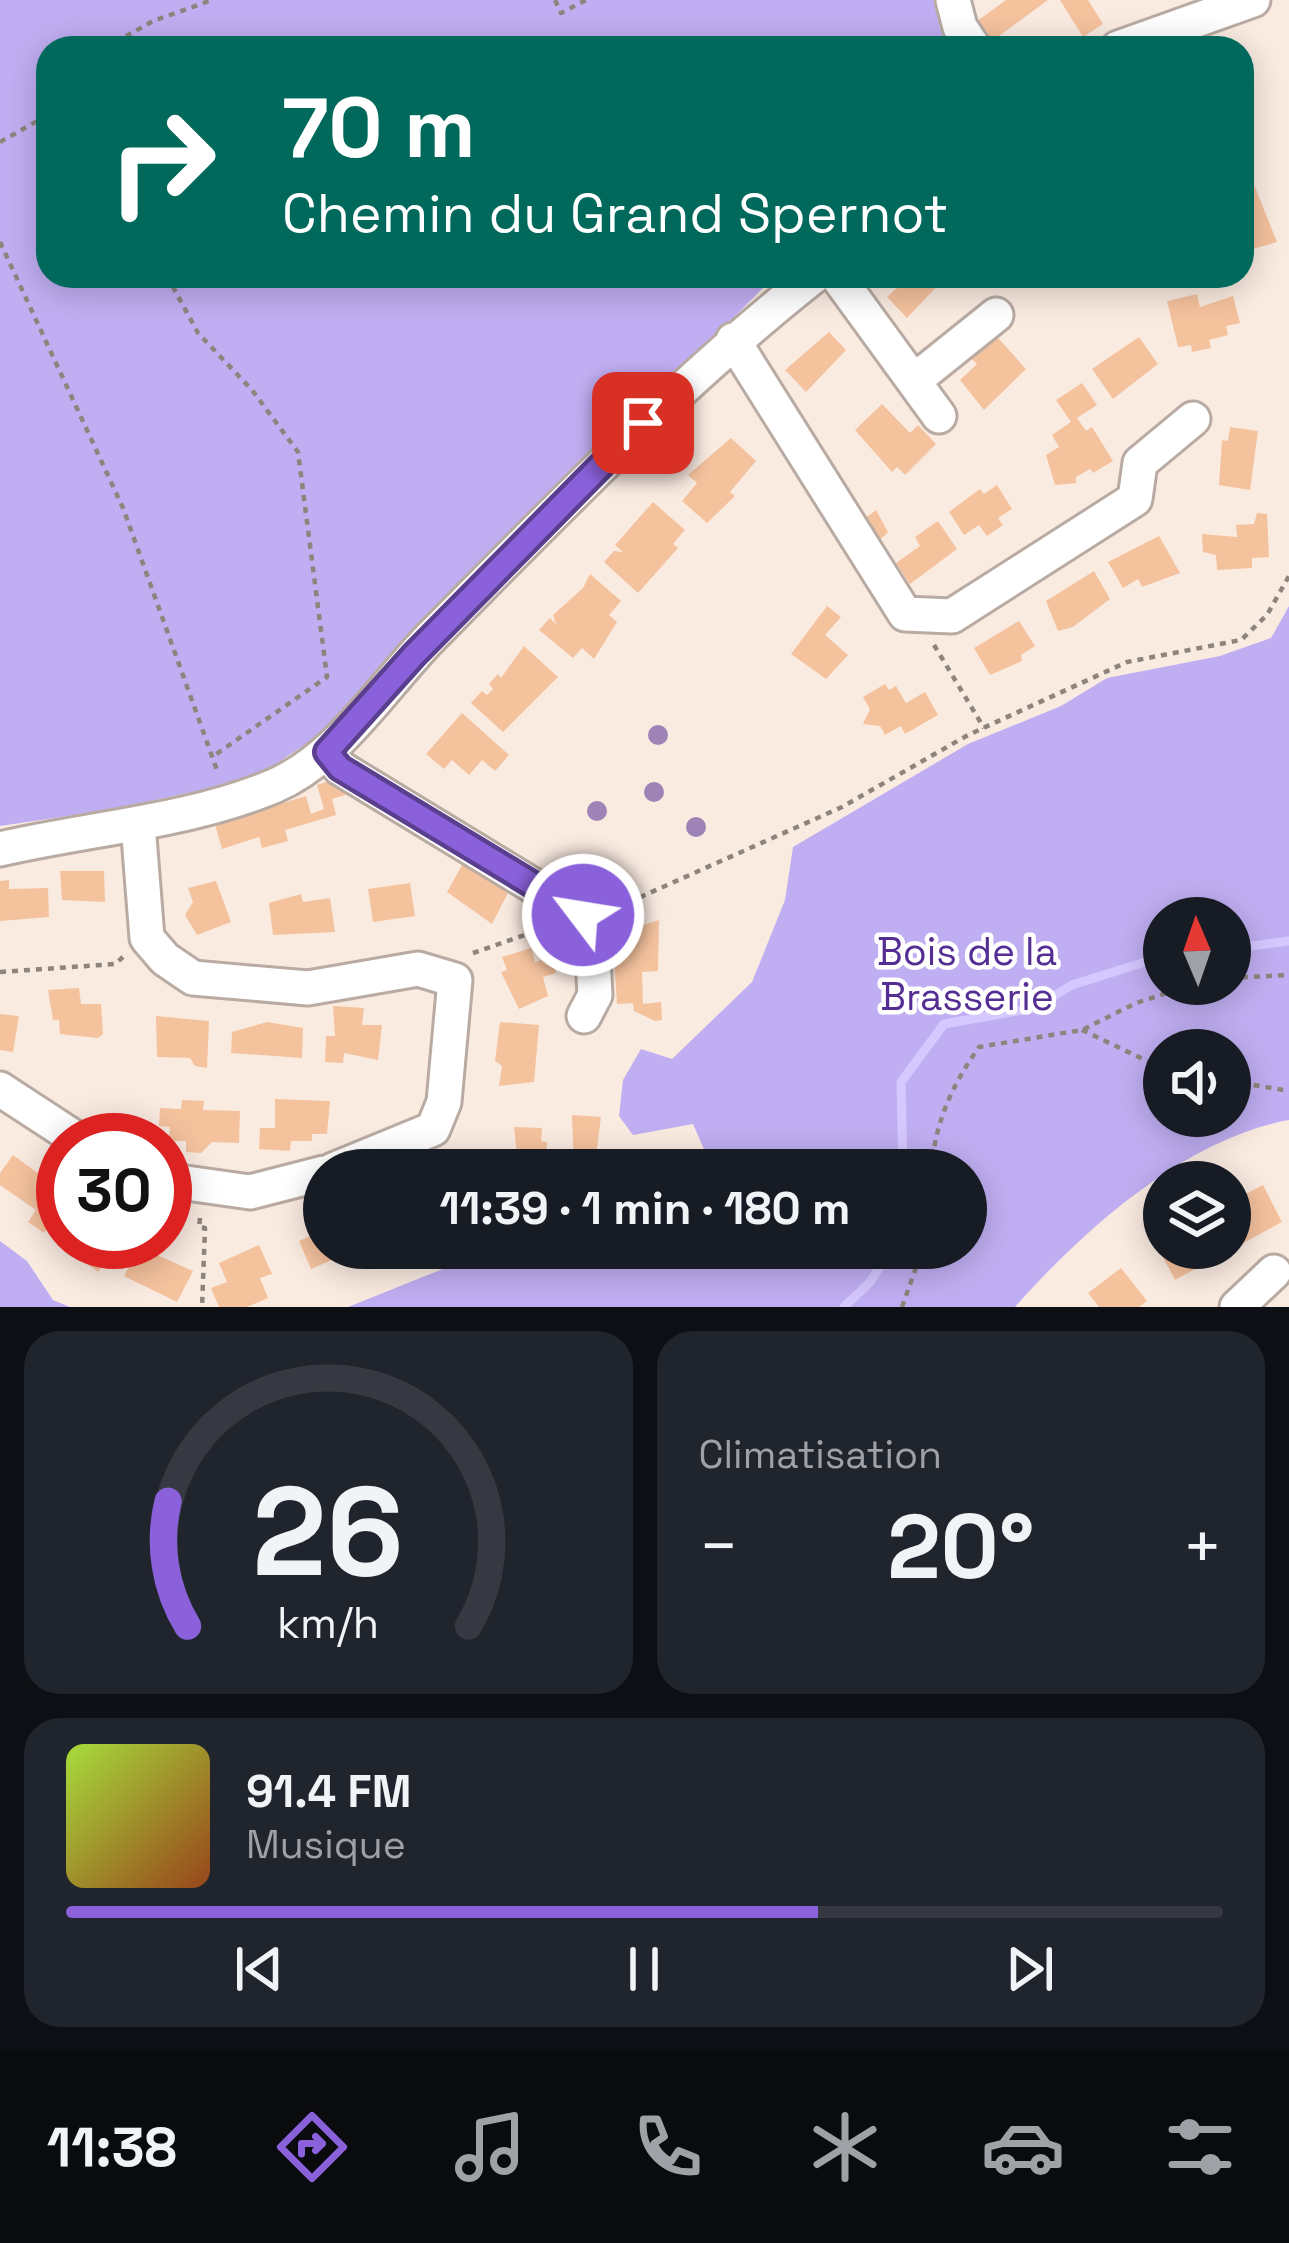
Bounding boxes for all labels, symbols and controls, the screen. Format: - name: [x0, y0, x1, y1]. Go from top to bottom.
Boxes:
- text: 70 m: [282, 74, 476, 182]
- icon: right: [84, 84, 240, 240]
- text: Chemin du Grand Spernot: [282, 179, 948, 248]
- pin: [592, 372, 694, 474]
- icon: arrive: [610, 390, 676, 456]
- position arrow: [520, 852, 646, 978]
- north arrow: [1143, 897, 1251, 1005]
- map controls: [1143, 897, 1251, 1269]
- park label: Bois de la Brasserie: [877, 927, 1057, 1021]
- button: sound: [1143, 1029, 1251, 1137]
- speed limit sign: 30: [36, 1113, 192, 1269]
- button: layers: [1143, 1161, 1251, 1269]
- text: 11:39 · 1 min · 180 m: [440, 1180, 850, 1237]
- text: Climatisation: [699, 1430, 942, 1479]
- text: 26: [253, 1452, 404, 1611]
- text: 20°: [887, 1489, 1034, 1604]
- text: −: [699, 1504, 739, 1588]
- text: +: [1182, 1504, 1223, 1588]
- text: km/h: [277, 1595, 379, 1650]
- text: 91.4 FM: [246, 1763, 411, 1820]
- text: Musique: [246, 1820, 406, 1869]
- icon: previous: [226, 1936, 292, 2002]
- icon: pause: [611, 1936, 677, 2002]
- icon: next: [997, 1936, 1063, 2002]
- icon: directions: [270, 2105, 354, 2189]
- icon: music: [448, 2105, 532, 2189]
- icon: phone: [626, 2105, 710, 2189]
- icon: climate: [803, 2105, 887, 2189]
- icon: car: [981, 2105, 1065, 2189]
- icon: filters: [1158, 2105, 1242, 2189]
- text: 11:38: [47, 2113, 177, 2182]

